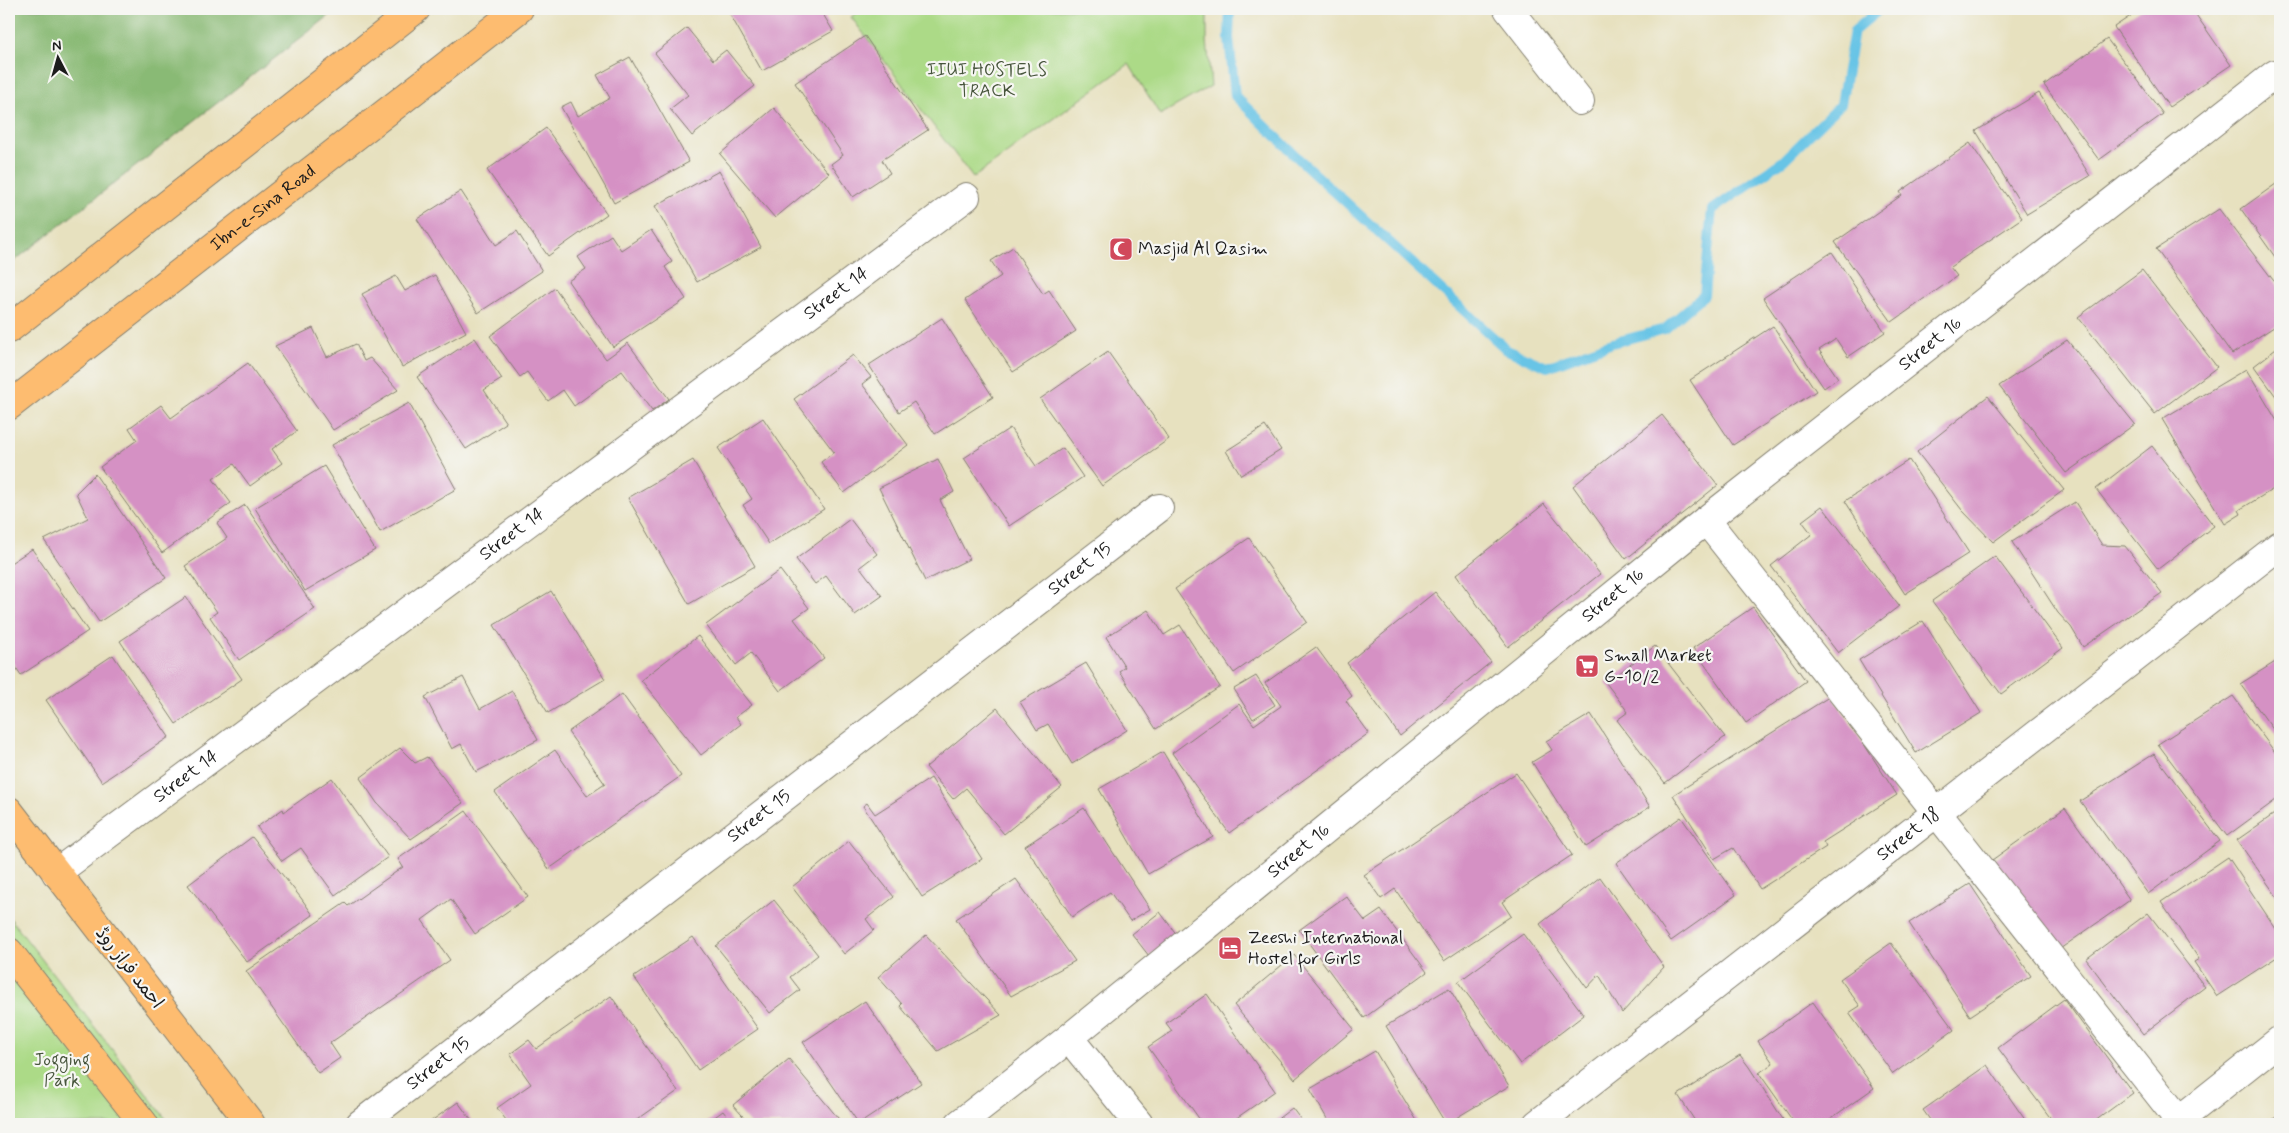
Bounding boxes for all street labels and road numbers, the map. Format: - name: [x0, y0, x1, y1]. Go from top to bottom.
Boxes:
- street label: Ibn-e-Sina Road: [205, 160, 321, 257]
- street label: Street 14: [799, 261, 874, 325]
- street label: Street 16: [1894, 312, 1967, 376]
- street label: Street 14: [475, 502, 549, 566]
- street label: Street 15: [1043, 537, 1117, 601]
- street label: Street 16: [1577, 563, 1650, 628]
- street label: Street 14: [149, 744, 224, 809]
- street label: Street 15: [722, 784, 796, 848]
- street label: Street 18: [1872, 802, 1945, 867]
- street label: Street 16: [1262, 818, 1335, 884]
- street label: احمد فراز روڈ: [90, 922, 168, 1014]
- street label: Street 15: [402, 1031, 475, 1096]

